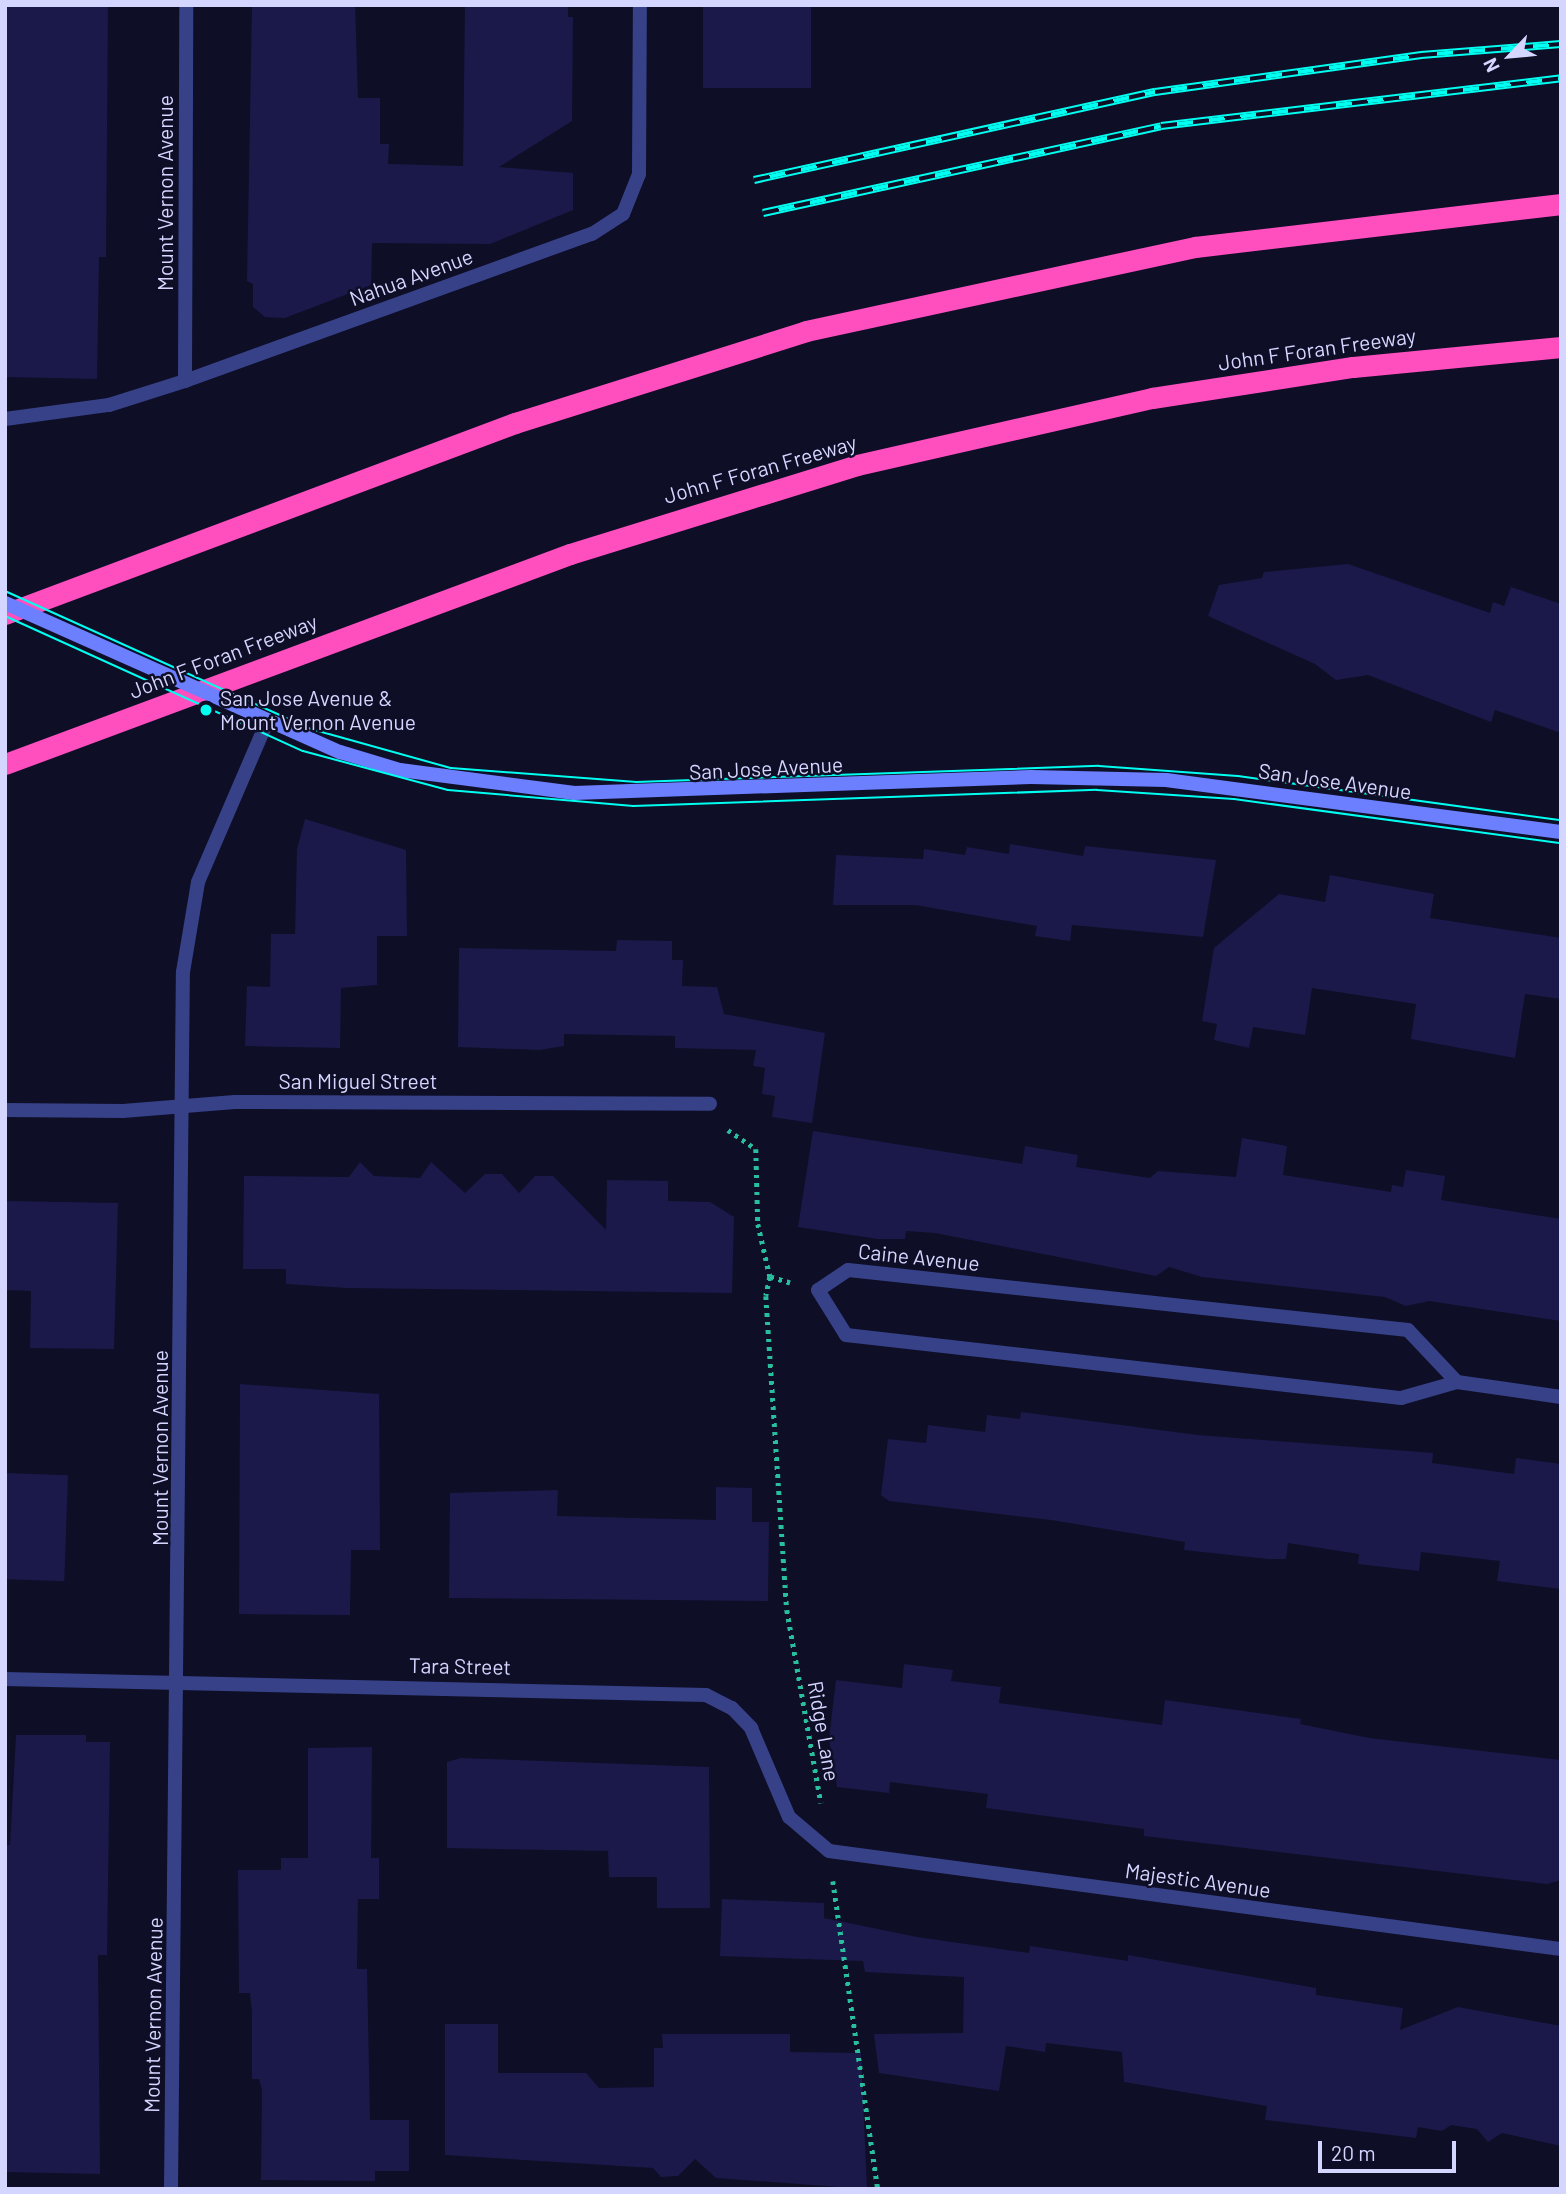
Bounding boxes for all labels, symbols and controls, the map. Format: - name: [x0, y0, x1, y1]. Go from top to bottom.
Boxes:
- north arrow: [1475, 21, 1545, 91]
- text: N: [1478, 55, 1504, 76]
- street label: Mount Vernon Avenue: [152, 95, 178, 291]
- street label: Nahua Avenue: [346, 243, 476, 311]
- street label: John F Foran Freeway: [1216, 323, 1418, 375]
- street label: John F Foran Freeway: [661, 429, 859, 509]
- street label: John F Foran Freeway: [125, 609, 321, 703]
- place label: San Jose Avenue & Mount Vernon Avenue: [220, 685, 416, 735]
- marker: San Jose Avenue & Mount Vernon Avenue: [198, 702, 214, 718]
- street label: San Jose Avenue: [688, 751, 844, 785]
- street label: San Jose Avenue: [1257, 758, 1413, 804]
- street label: San Miguel Street: [279, 1068, 437, 1094]
- street label: Caine Avenue: [857, 1238, 981, 1276]
- street label: Mount Vernon Avenue: [147, 1350, 173, 1546]
- street label: Tara Street: [409, 1653, 511, 1679]
- street label: Ridge Lane: [803, 1679, 845, 1783]
- street label: Majestic Avenue: [1124, 1857, 1272, 1903]
- street label: Mount Vernon Avenue: [139, 1917, 167, 2113]
- scale bar: [1321, 2128, 1459, 2172]
- text: 20 m: [1331, 2140, 1376, 2165]

